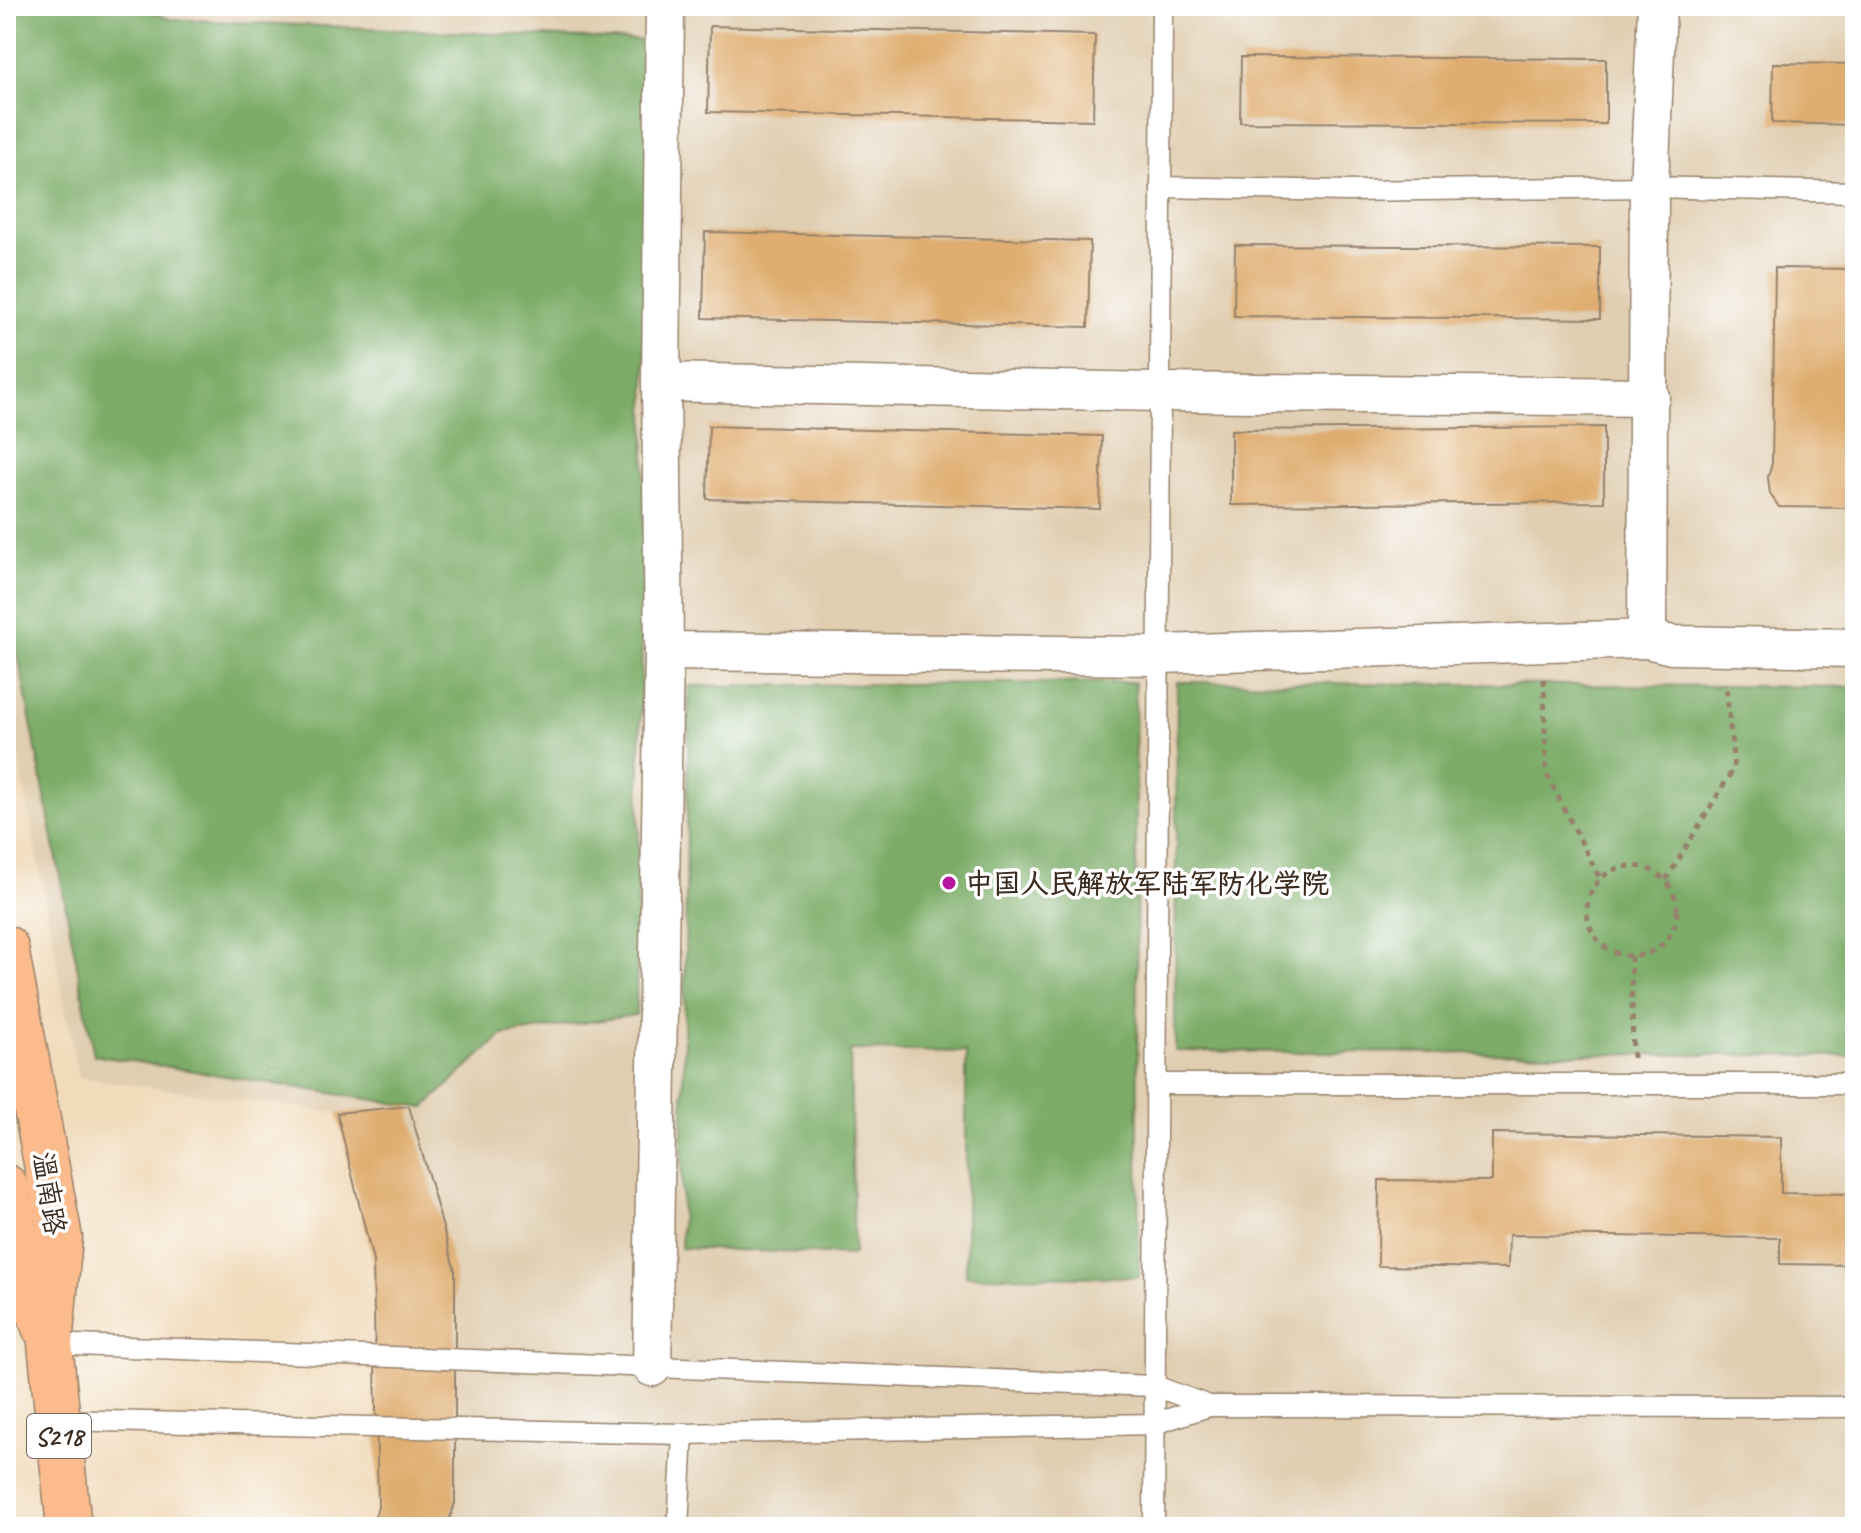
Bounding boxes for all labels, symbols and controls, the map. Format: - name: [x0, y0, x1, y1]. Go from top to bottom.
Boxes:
- place label: 中国人民解放军陆军防化学院: [965, 866, 1329, 901]
- marker: 中国人民解放军陆军防化学院: [940, 874, 958, 892]
- street label: 温南路: [26, 1149, 73, 1237]
- road number: S218: [27, 1414, 91, 1458]

